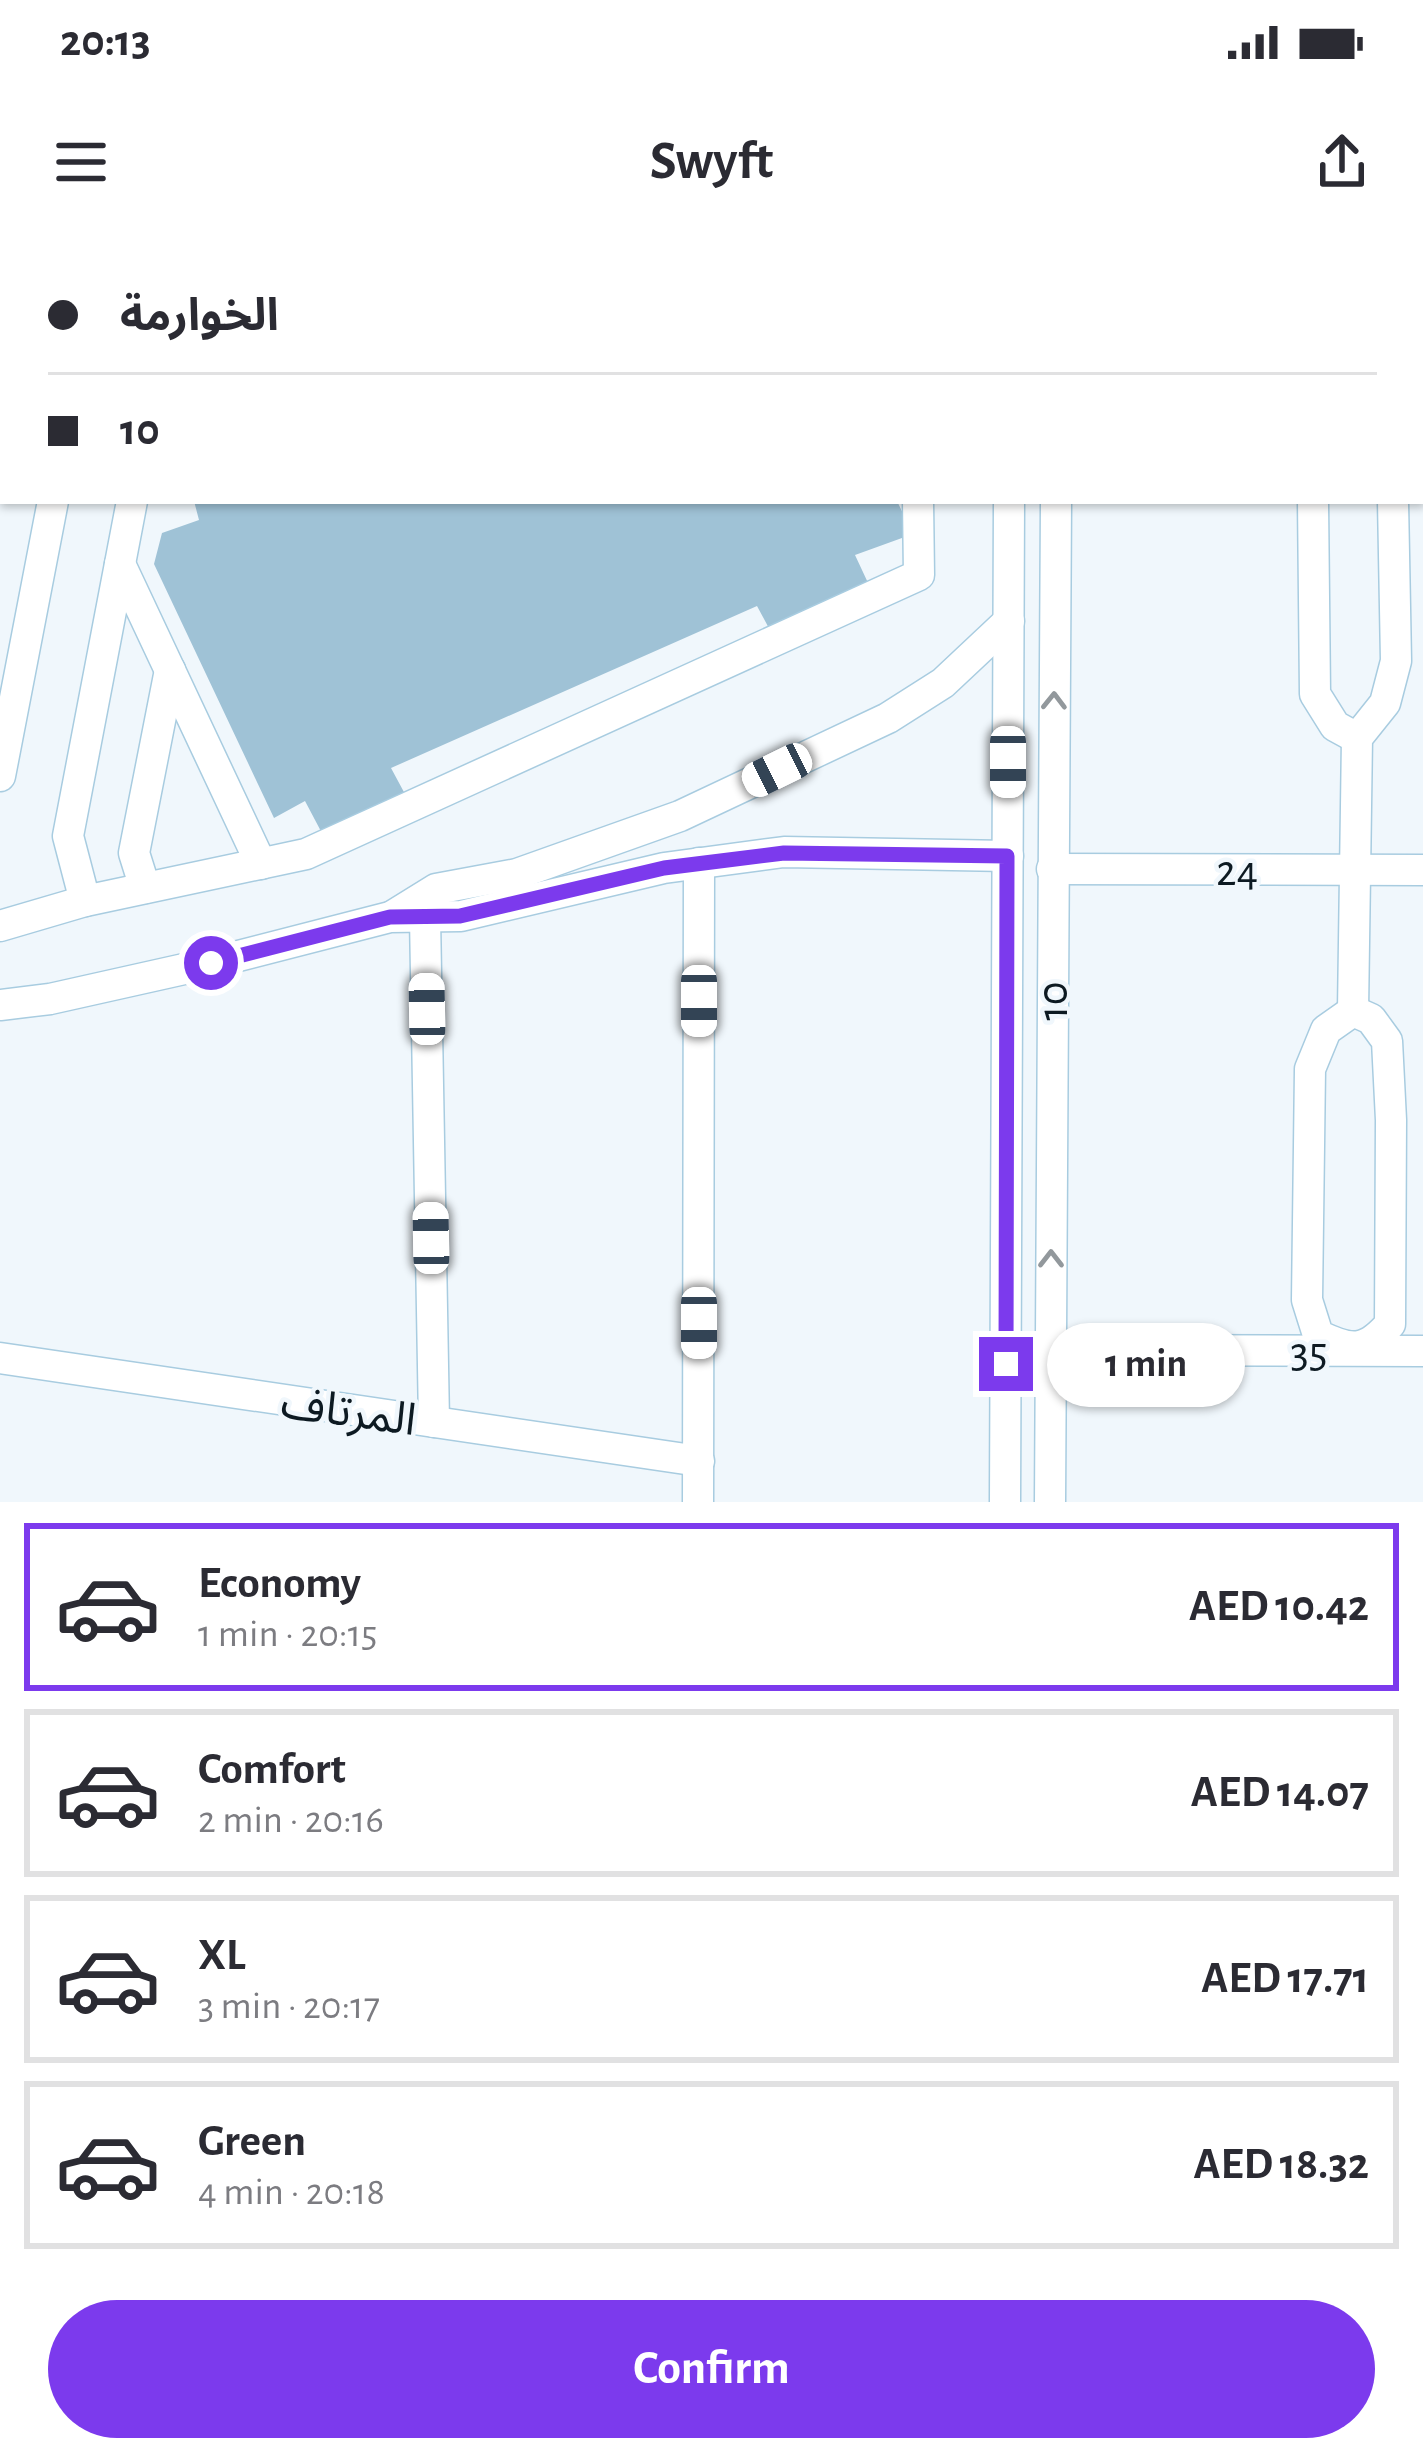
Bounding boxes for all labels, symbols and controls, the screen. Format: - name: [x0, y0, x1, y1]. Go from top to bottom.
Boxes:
- text: 20:13: [60, 19, 151, 64]
- icon: menu: [48, 129, 114, 195]
- icon: share: [1309, 129, 1375, 195]
- text: Swyft: [650, 135, 773, 189]
- text: الخوارمة: [120, 294, 279, 339]
- text: 10: [120, 408, 160, 453]
- one-way arrow: [1041, 691, 1067, 709]
- car: [990, 726, 1026, 798]
- car: [737, 738, 817, 802]
- street label: 24: [1216, 849, 1258, 894]
- route start: [184, 936, 238, 990]
- car: [681, 965, 717, 1037]
- car: [408, 973, 446, 1045]
- street label: 10: [1031, 981, 1076, 1021]
- car: [412, 1202, 450, 1274]
- one-way arrow: [1038, 1249, 1064, 1267]
- car: [681, 1287, 717, 1359]
- callout: 1 min: [1048, 1322, 1246, 1406]
- street label: 35: [1290, 1331, 1328, 1376]
- route end: [979, 1337, 1033, 1391]
- text: 1 min: [1105, 1345, 1187, 1384]
- street label: المرتاف: [278, 1381, 419, 1446]
- icon: car: [54, 1553, 162, 1661]
- text: Economy: [198, 1561, 361, 1606]
- text: AED 10.42: [1189, 1584, 1369, 1629]
- text: 1 min · 20:15: [198, 1615, 377, 1654]
- icon: car: [54, 1739, 162, 1847]
- text: Comfort: [198, 1747, 346, 1792]
- text: AED 14.07: [1191, 1770, 1369, 1815]
- text: 2 min · 20:16: [198, 1801, 384, 1840]
- icon: car: [54, 1925, 162, 2033]
- text: XL: [198, 1933, 246, 1978]
- text: AED 17.71: [1201, 1956, 1369, 2001]
- text: 3 min · 20:17: [198, 1987, 380, 2026]
- icon: car: [54, 2111, 162, 2219]
- text: Green: [198, 2119, 306, 2164]
- text: AED 18.32: [1194, 2142, 1369, 2187]
- text: 4 min · 20:18: [198, 2173, 385, 2212]
- button: Confirm: [48, 2300, 1375, 2438]

